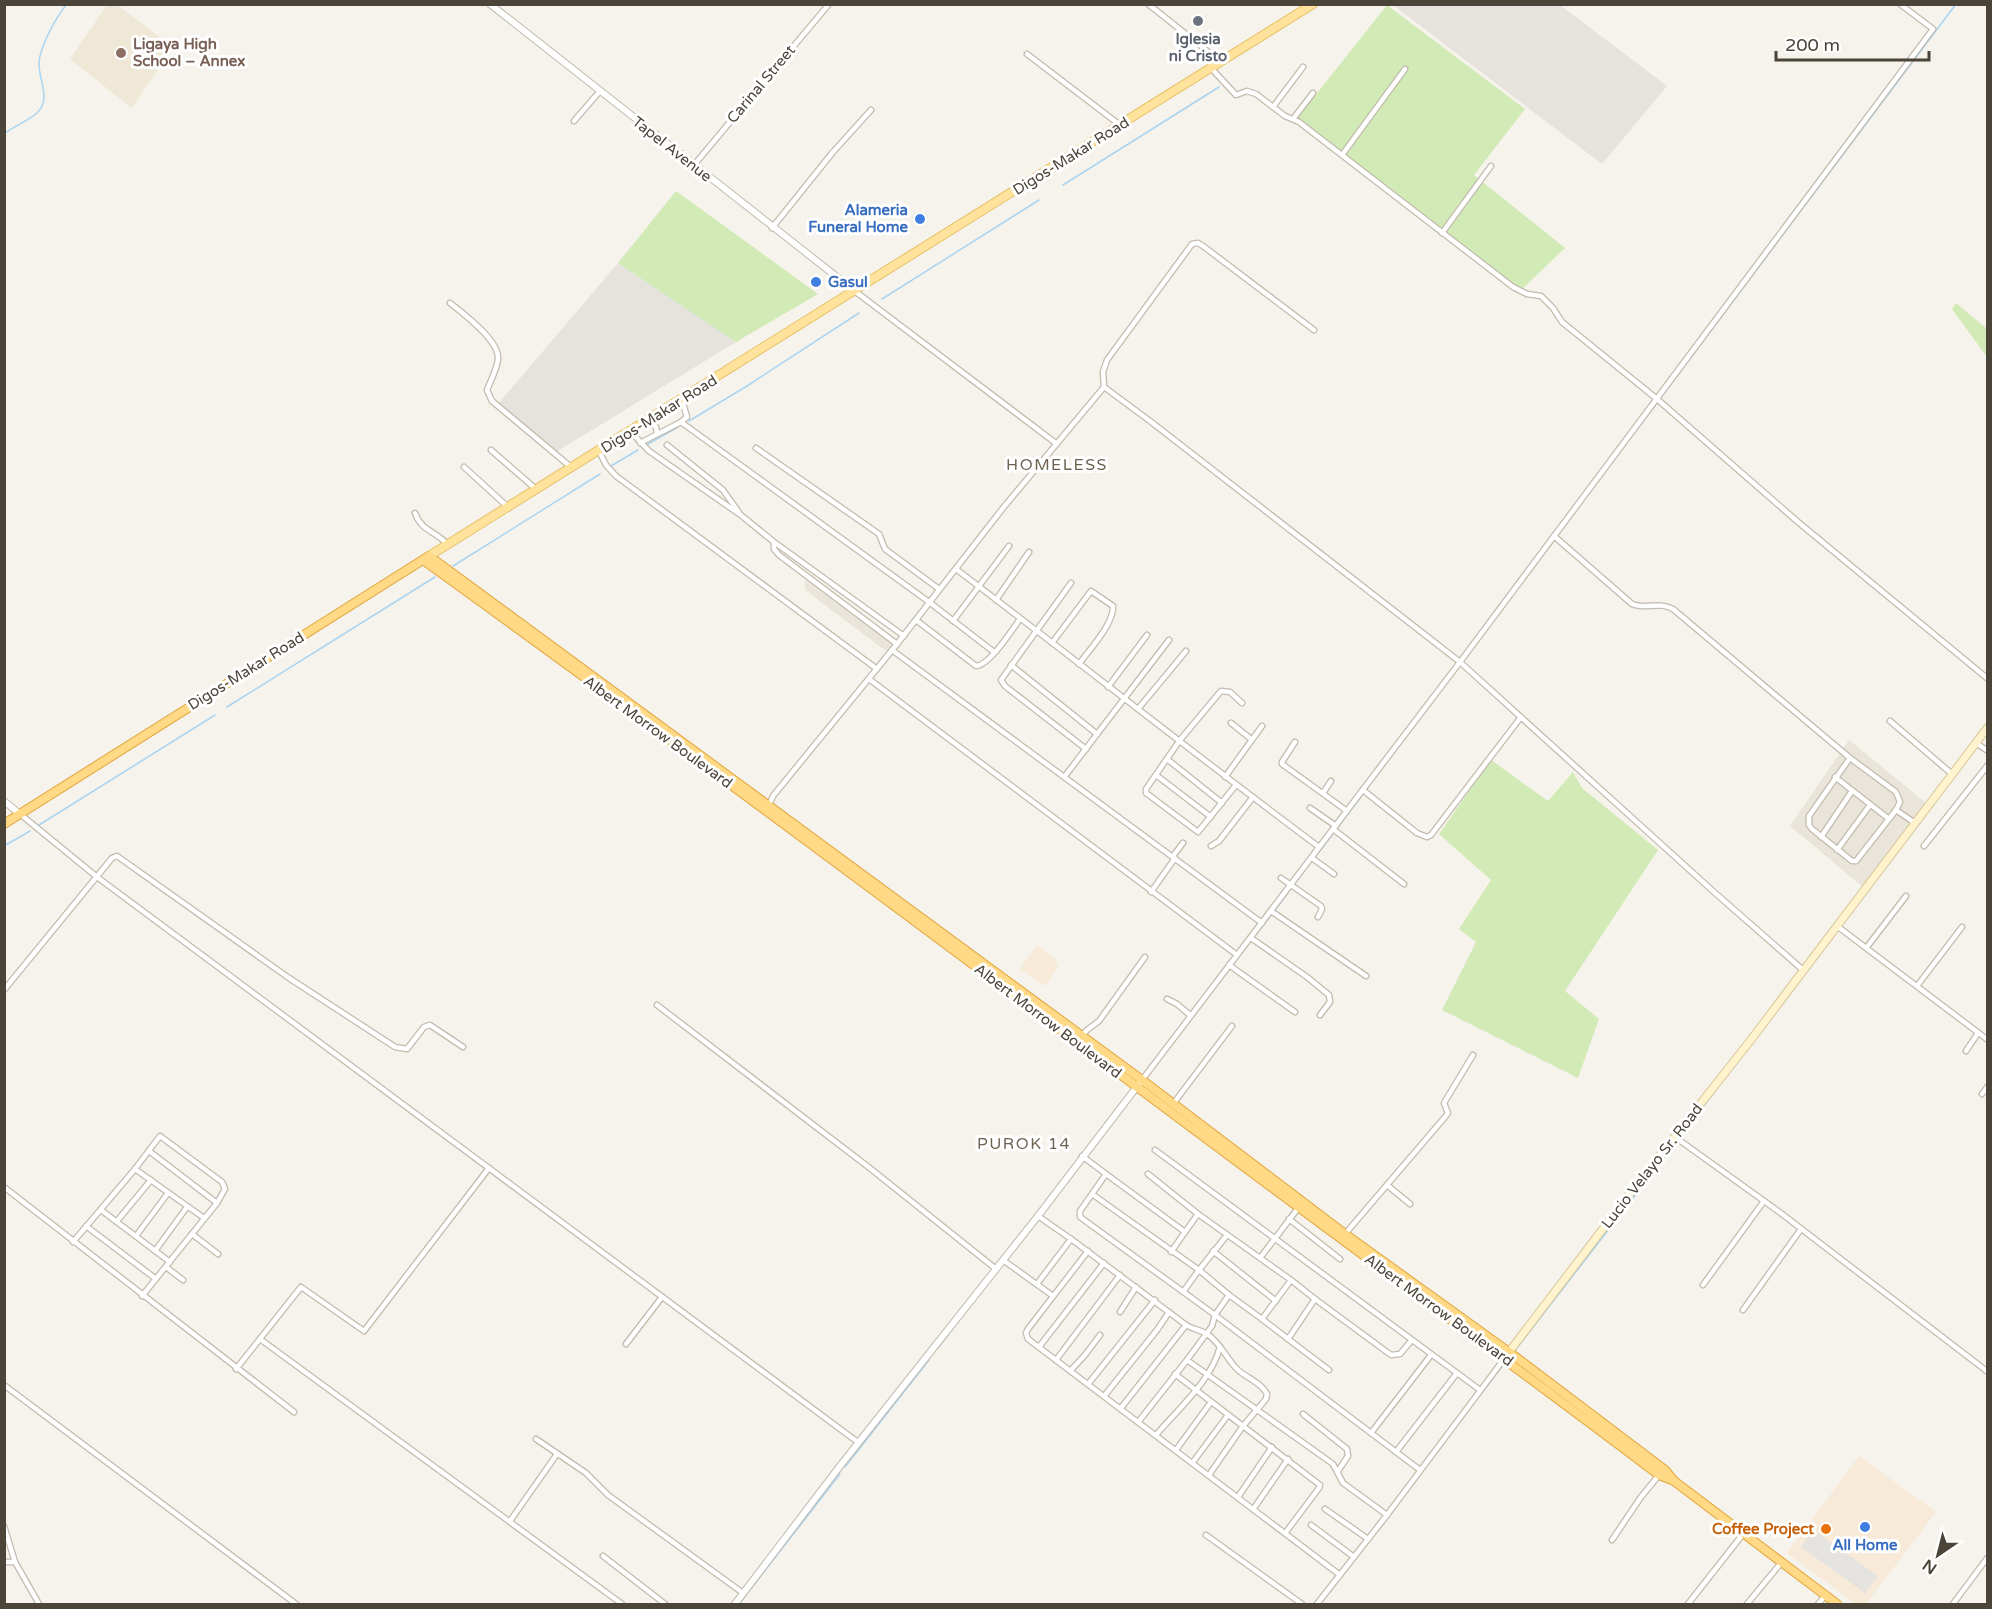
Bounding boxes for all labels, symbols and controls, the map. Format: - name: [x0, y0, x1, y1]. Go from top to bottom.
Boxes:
- marker: Iglesia ni Cristo: [1191, 14, 1205, 28]
- scale bar: [1776, 24, 1929, 62]
- place label: Iglesia ni Cristo: [1169, 30, 1227, 65]
- text: 200 m: [1785, 34, 1840, 56]
- place label: Ligaya High School – Annex: [133, 35, 245, 70]
- street label: Carinal Street: [723, 41, 799, 127]
- marker: Ligaya High School – Annex: [114, 46, 128, 60]
- street label: Tapel Avenue: [629, 112, 715, 186]
- street label: Digos-Makar Road: [1010, 113, 1132, 199]
- place label: Alameria Funeral Home: [808, 201, 908, 236]
- marker: Alameria Funeral Home: [913, 212, 927, 226]
- place label: Gasul: [828, 273, 868, 291]
- marker: Gasul: [809, 275, 823, 289]
- street label: Digos-Makar Road: [598, 371, 720, 457]
- district label: HOMELESS: [1006, 455, 1108, 475]
- street label: Digos-Makar Road: [185, 628, 307, 714]
- street label: Albert Morrow Boulevard: [580, 672, 736, 792]
- street label: Albert Morrow Boulevard: [971, 960, 1125, 1082]
- street label: Lucio Velayo Sr. Road: [1598, 1100, 1706, 1232]
- district label: PUROK 14: [977, 1134, 1071, 1154]
- street label: Albert Morrow Boulevard: [1361, 1250, 1517, 1370]
- place label: Coffee Project: [1712, 1520, 1814, 1539]
- marker: All Home: [1858, 1520, 1872, 1534]
- marker: Coffee Project: [1819, 1522, 1833, 1536]
- north arrow: [1908, 1525, 1968, 1585]
- place label: All Home: [1833, 1536, 1898, 1554]
- text: N: [1919, 1555, 1941, 1578]

